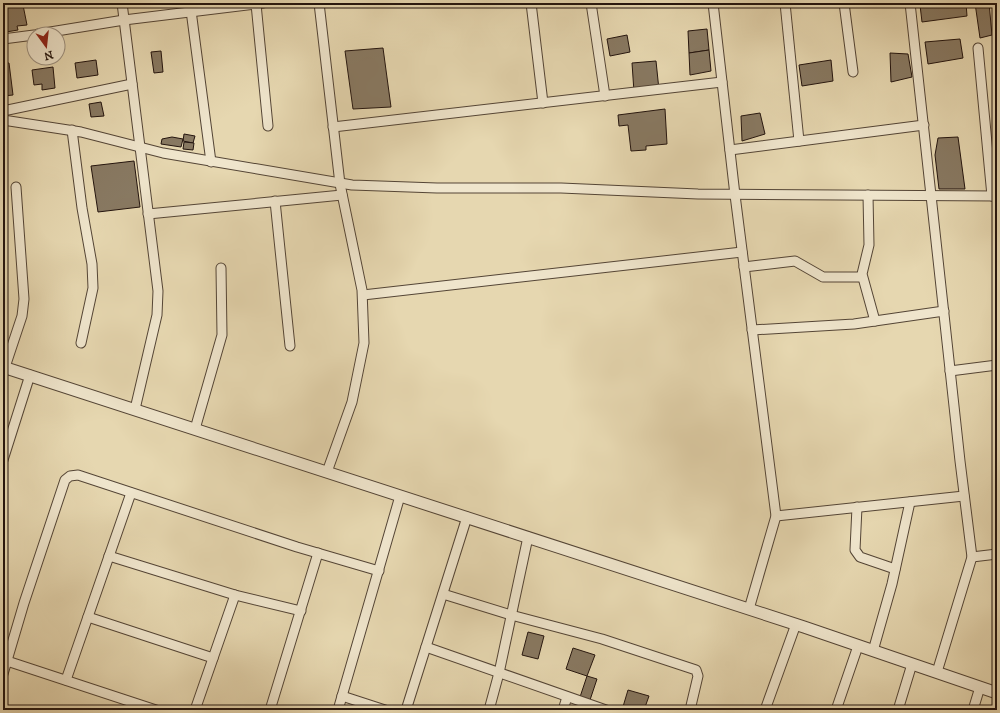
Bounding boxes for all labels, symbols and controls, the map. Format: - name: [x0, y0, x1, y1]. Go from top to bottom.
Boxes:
- north arrow: [26, 26, 66, 66]
- text: N: [42, 47, 55, 63]

